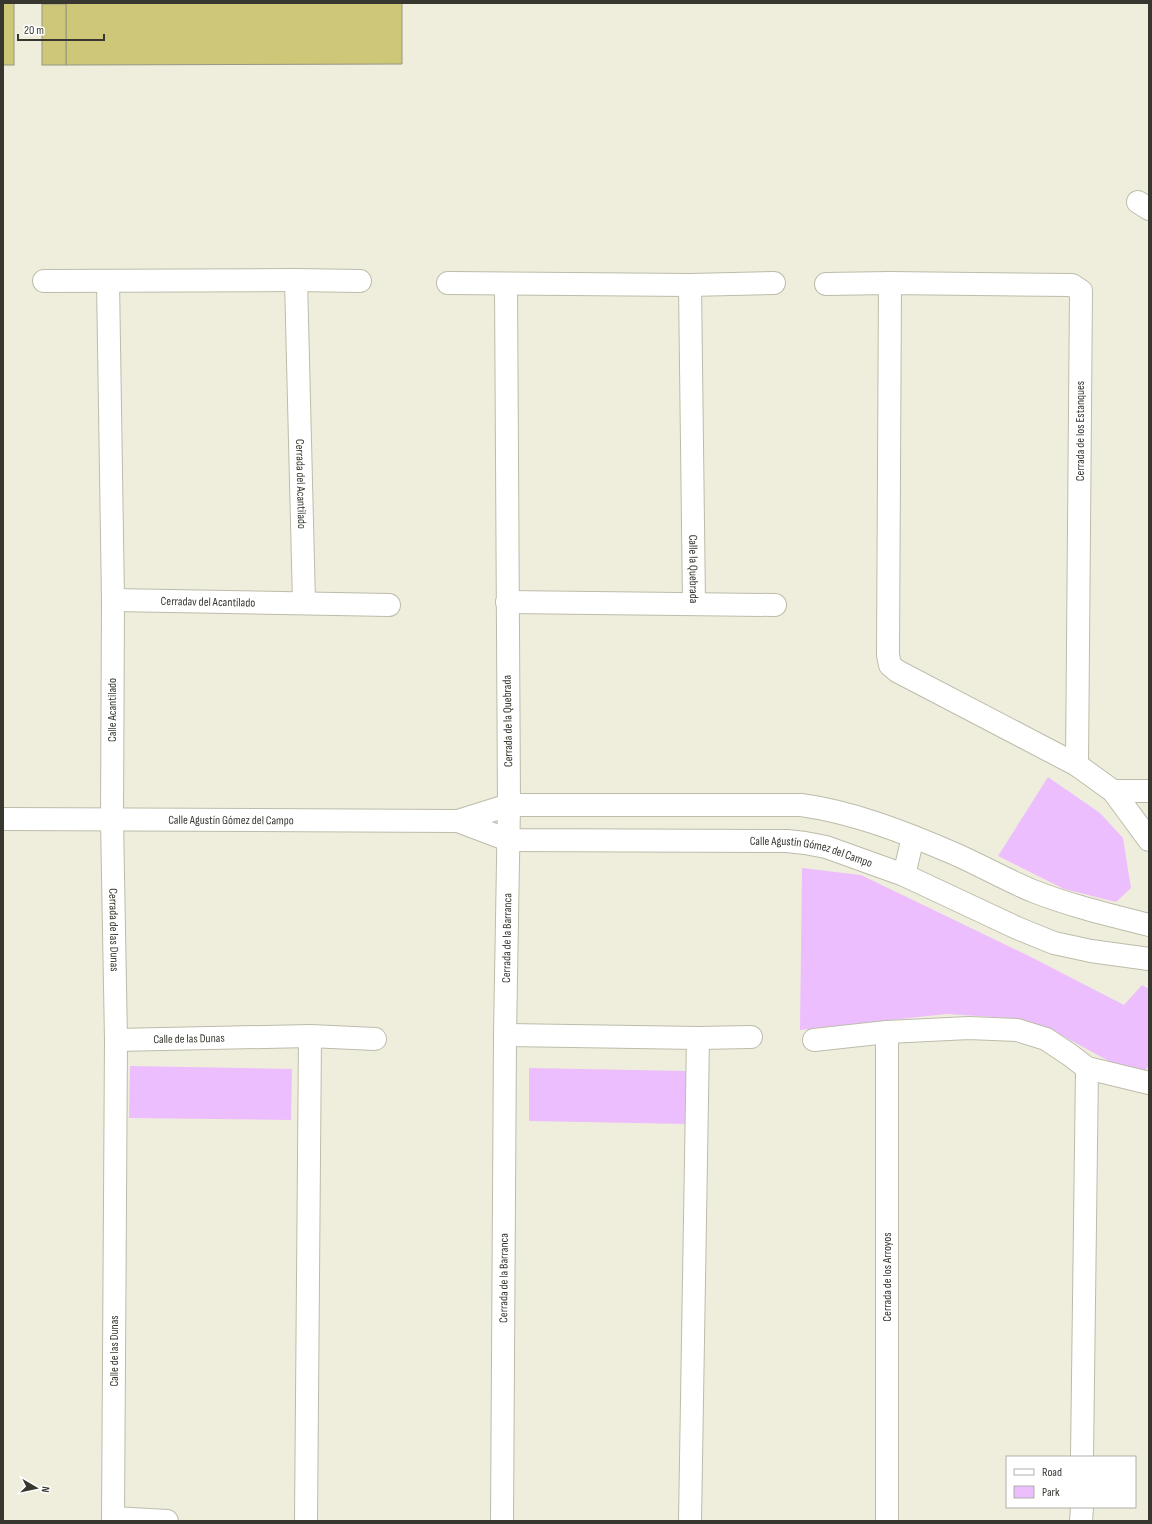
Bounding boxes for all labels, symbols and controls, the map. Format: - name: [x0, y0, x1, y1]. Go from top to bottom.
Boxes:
- scale bar: [18, 16, 104, 42]
- text: 20 m: [24, 23, 44, 38]
- street label: Cerrada de los Estanques: [1073, 381, 1088, 481]
- street label: Cerrada del Acantilado: [292, 439, 310, 529]
- street label: Calle la Quebrada: [686, 535, 701, 604]
- street label: Cerradav del Acantilado: [161, 593, 255, 610]
- street label: Cerrada de la Quebrada: [500, 674, 516, 767]
- street label: Calle Acantilado: [105, 678, 120, 742]
- street label: Calle Agustín Gómez del Campo: [168, 812, 294, 828]
- street label: Calle Agustín Gómez del Campo: [750, 833, 874, 871]
- street label: Cerrada de las Dunas: [106, 888, 122, 972]
- street label: Cerrada de la Barranca: [498, 893, 515, 983]
- street label: Calle de las Dunas: [153, 1030, 225, 1047]
- street label: Cerrada de los Arroyos: [880, 1232, 895, 1322]
- street label: Cerrada de la Barranca: [496, 1233, 511, 1323]
- street label: Calle de las Dunas: [107, 1315, 122, 1387]
- legend: [1006, 1456, 1136, 1508]
- text: Road: [1042, 1465, 1062, 1480]
- north arrow: [16, 1468, 56, 1508]
- text: Park: [1042, 1485, 1060, 1500]
- text: N: [38, 1486, 52, 1494]

